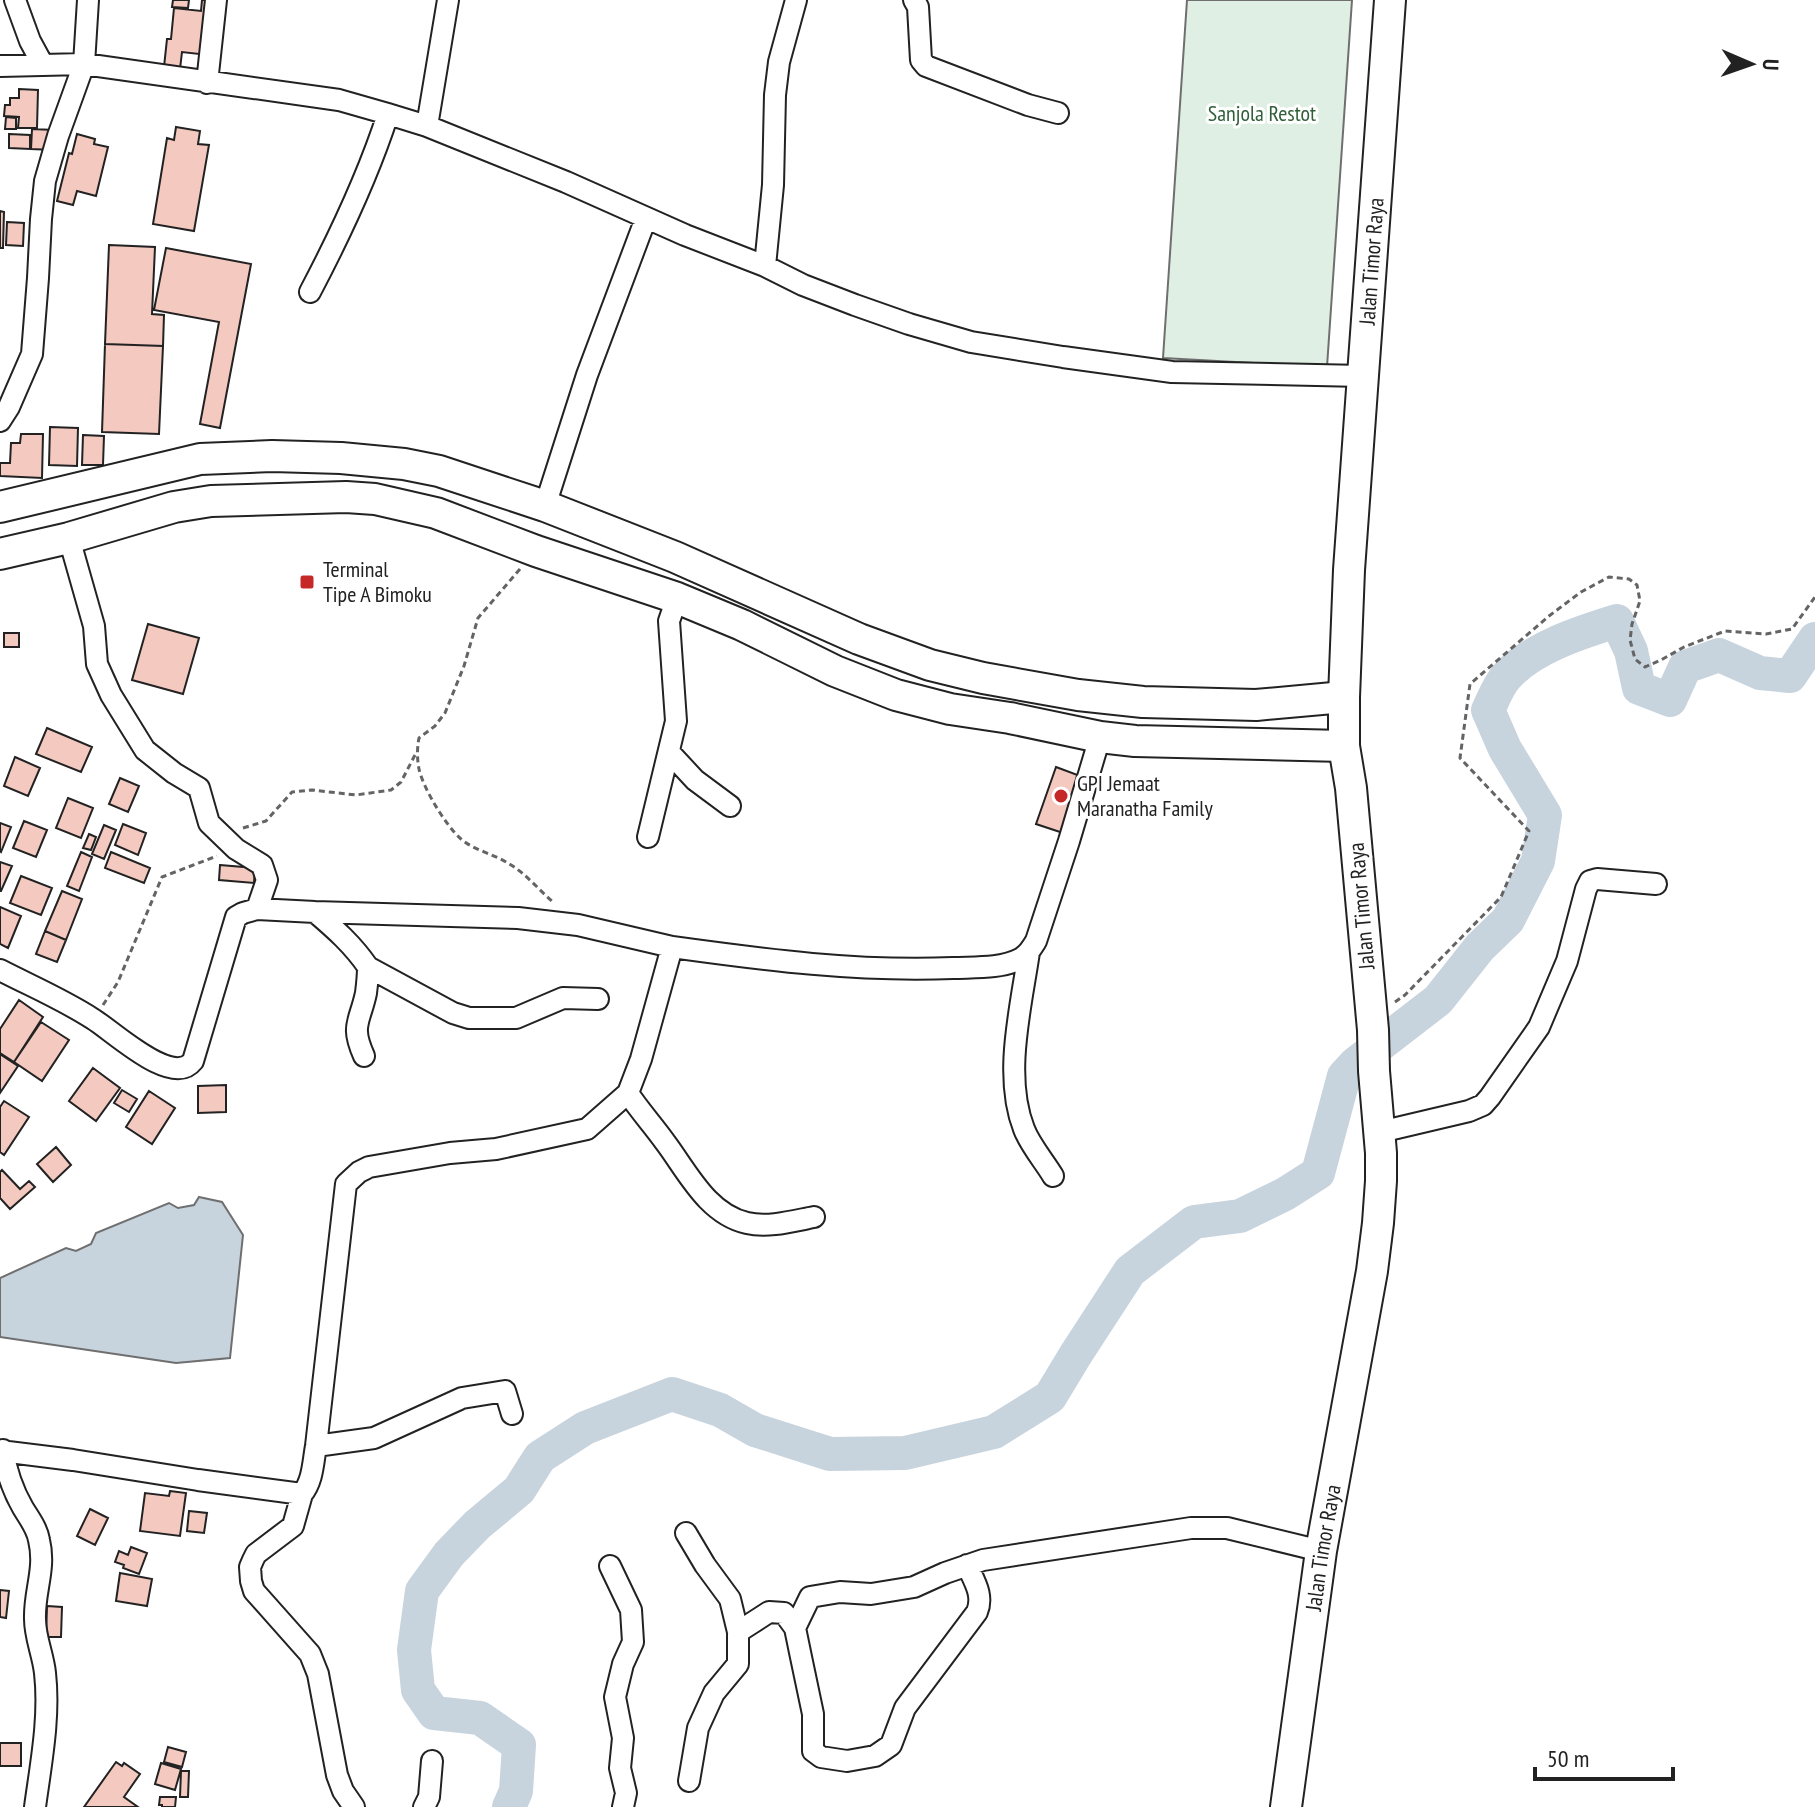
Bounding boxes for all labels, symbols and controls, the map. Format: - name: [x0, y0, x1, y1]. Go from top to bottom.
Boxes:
- north arrow: [1711, 24, 1791, 104]
- text: U: [1757, 59, 1785, 71]
- park label: Sanjola Restot: [1208, 99, 1316, 127]
- street label: Jalan Timor Raya: [1353, 197, 1390, 327]
- place label: Terminal Tipe A Bimoku: [323, 555, 432, 608]
- marker: Terminal Tipe A Bimoku: [298, 573, 316, 591]
- place label: GPI Jemaat Maranatha Family: [1077, 769, 1213, 822]
- marker: GPI Jemaat Maranatha Family: [1052, 787, 1070, 805]
- street label: Jalan Timor Raya: [1342, 841, 1381, 972]
- street label: Jalan Timor Raya: [1299, 1482, 1347, 1613]
- scale bar: [1535, 1731, 1673, 1781]
- text: 50 m: [1547, 1743, 1589, 1774]

